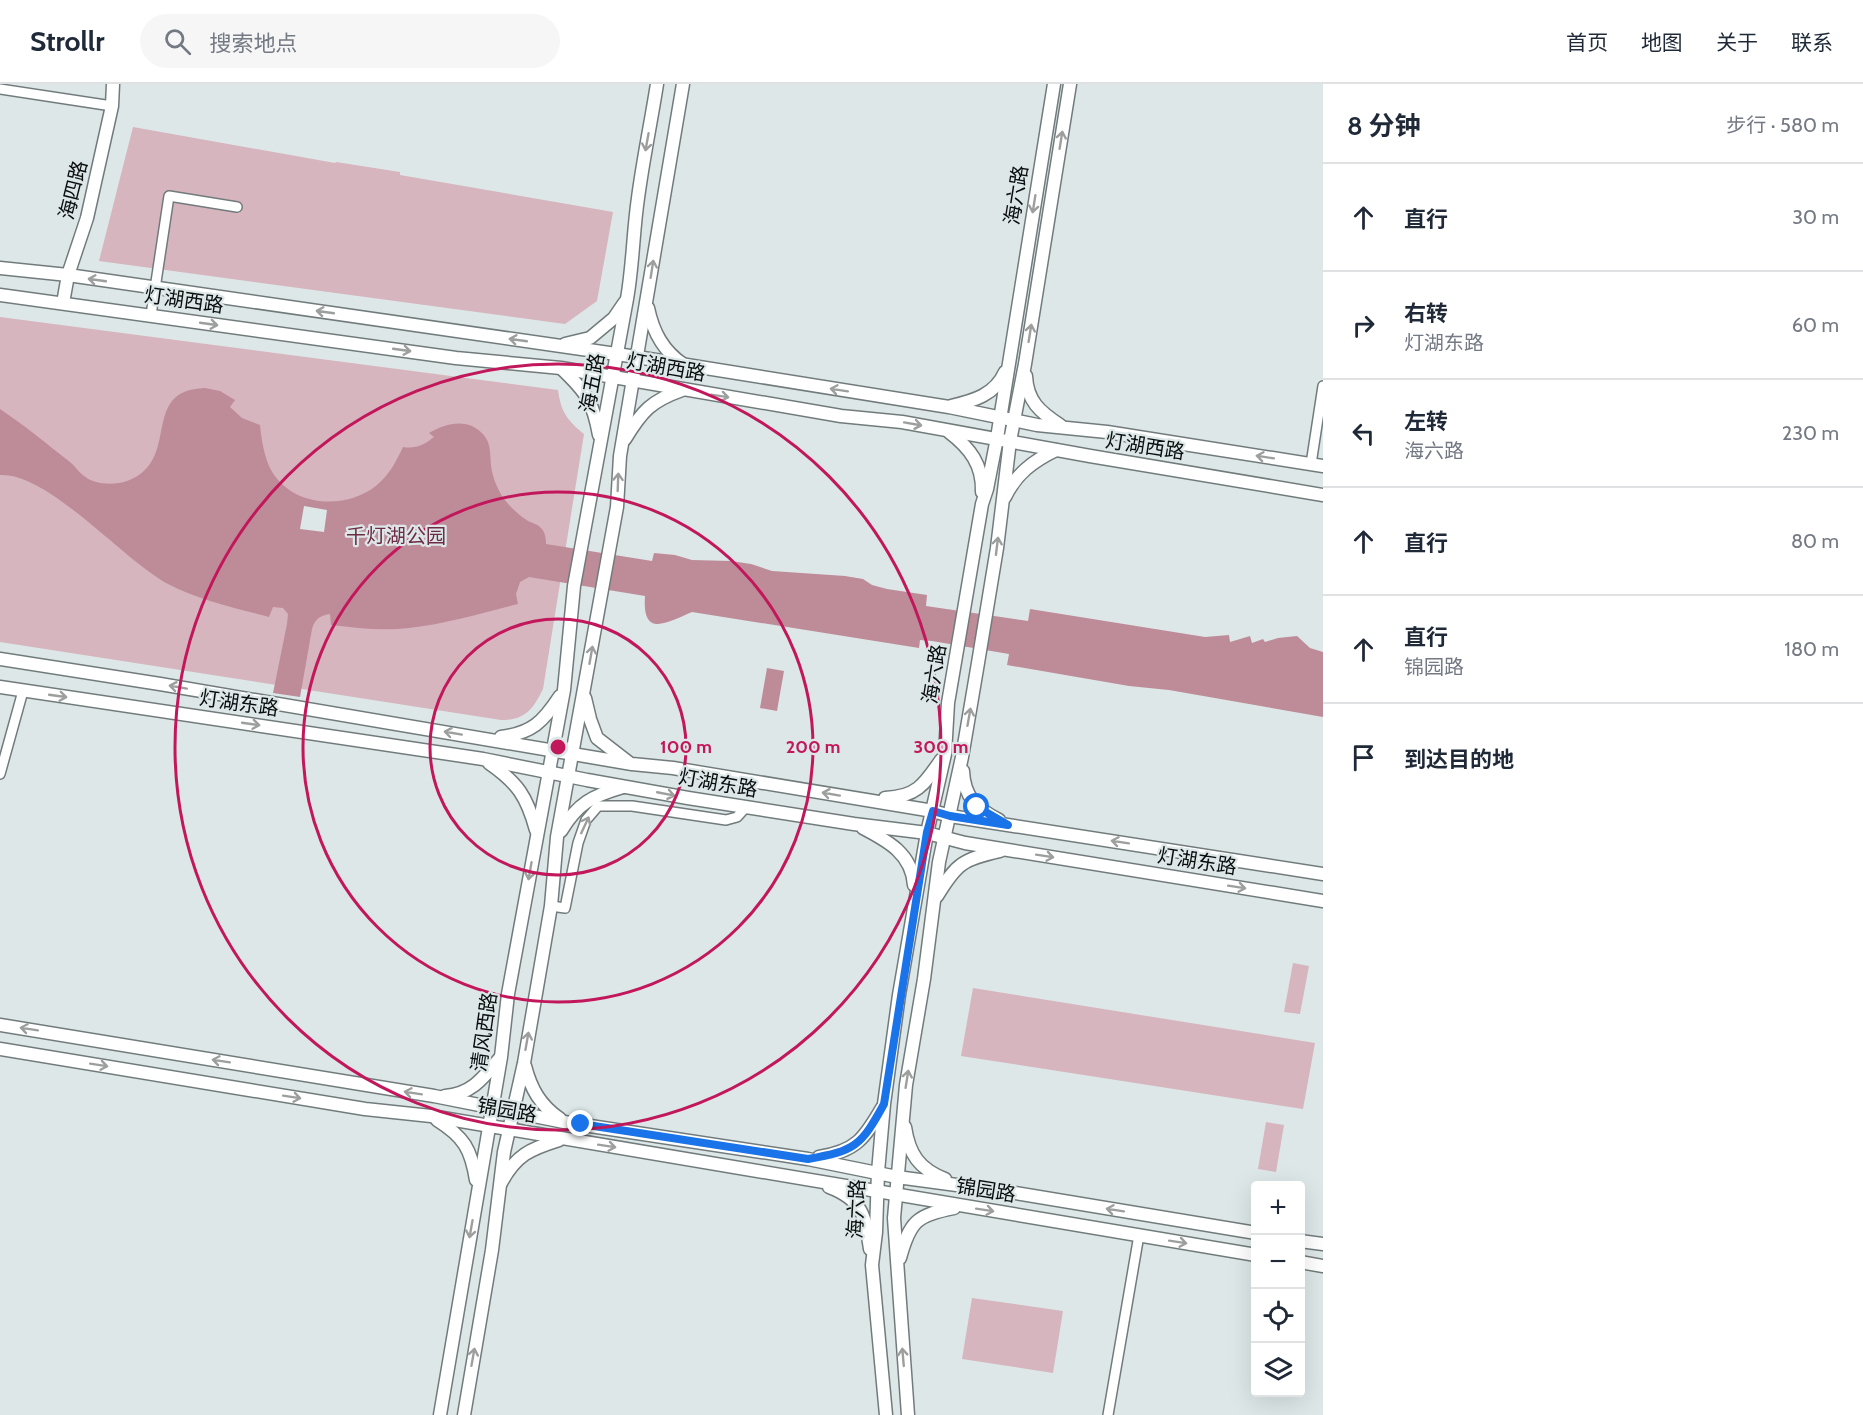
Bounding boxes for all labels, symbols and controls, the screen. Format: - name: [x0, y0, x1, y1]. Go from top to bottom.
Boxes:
- search box: [140, 14, 560, 68]
- text: Strollr: [30, 24, 104, 58]
- icon: search: [161, 25, 194, 58]
- text: 搜索地点: [209, 30, 297, 57]
- text: 首页: [1566, 30, 1608, 55]
- text: 地图: [1641, 30, 1683, 55]
- text: 关于: [1716, 30, 1758, 55]
- text: 联系: [1791, 30, 1833, 55]
- text: 8 分钟: [1347, 110, 1421, 142]
- text: 步行 · 580 m: [1726, 113, 1839, 137]
- one-way arrow: [642, 131, 653, 151]
- one-way arrow: [1056, 131, 1067, 151]
- street label: 海四路: [54, 158, 92, 222]
- street label: 海六路: [999, 163, 1033, 227]
- one-way arrow: [1028, 194, 1039, 213]
- icon: ahead: [1347, 201, 1380, 234]
- text: 30 m: [1792, 205, 1839, 229]
- text: 直行: [1404, 206, 1448, 233]
- one-way arrow: [647, 260, 658, 280]
- one-way arrow: [88, 274, 107, 285]
- street label: 灯湖西路: [143, 283, 225, 317]
- text: 右转: [1404, 300, 1448, 327]
- one-way arrow: [315, 307, 335, 318]
- icon: right: [1347, 309, 1380, 342]
- text: 60 m: [1792, 313, 1839, 337]
- one-way arrow: [199, 318, 219, 329]
- one-way arrow: [1025, 324, 1036, 343]
- text: 灯湖东路: [1404, 331, 1484, 355]
- one-way arrow: [508, 334, 528, 345]
- one-way arrow: [392, 345, 412, 356]
- street label: 灯湖西路: [625, 348, 707, 386]
- street label: 海五路: [575, 351, 609, 415]
- one-way arrow: [830, 384, 849, 395]
- one-way arrow: [710, 391, 729, 402]
- text: 左转: [1404, 408, 1448, 435]
- icon: left: [1347, 417, 1380, 450]
- one-way arrow: [903, 418, 922, 429]
- text: 230 m: [1782, 421, 1839, 445]
- street label: 灯湖西路: [1104, 428, 1186, 464]
- text: 海六路: [1404, 439, 1464, 463]
- one-way arrow: [1256, 451, 1276, 462]
- one-way arrow: [613, 473, 624, 493]
- park label: 千灯湖公园: [346, 524, 446, 548]
- icon: ahead: [1347, 525, 1380, 558]
- text: 80 m: [1791, 529, 1839, 553]
- text: 直行: [1404, 530, 1448, 557]
- one-way arrow: [991, 537, 1002, 557]
- text: 直行: [1404, 624, 1448, 651]
- icon: ahead: [1347, 633, 1380, 666]
- text: 180 m: [1784, 637, 1839, 661]
- street label: 海六路: [917, 642, 951, 706]
- one-way arrow: [585, 646, 596, 665]
- text: 锦园路: [1404, 655, 1464, 679]
- one-way arrow: [169, 681, 188, 692]
- street label: 灯湖东路: [198, 686, 280, 720]
- one-way arrow: [47, 690, 67, 701]
- one-way arrow: [964, 708, 975, 728]
- one-way arrow: [240, 719, 260, 730]
- one-way arrow: [444, 727, 464, 738]
- text: 100 m: [660, 736, 712, 758]
- text: 200 m: [786, 736, 840, 758]
- text: 300 m: [914, 736, 968, 758]
- centre of rings: [548, 737, 568, 757]
- icon: arrive: [1347, 741, 1380, 774]
- text: 到达目的地: [1404, 746, 1514, 773]
- street label: 灯湖东路: [677, 764, 759, 802]
- one-way arrow: [822, 788, 841, 799]
- one-way arrow: [656, 789, 675, 800]
- route start: [963, 793, 989, 819]
- one-way arrow: [580, 817, 591, 835]
- one-way arrow: [1111, 836, 1130, 847]
- street label: 灯湖东路: [1156, 843, 1238, 879]
- one-way arrow: [1034, 851, 1054, 862]
- one-way arrow: [524, 861, 535, 880]
- one-way arrow: [1227, 882, 1247, 893]
- street label: 清风西路: [467, 991, 501, 1073]
- one-way arrow: [19, 1024, 39, 1035]
- one-way arrow: [522, 1032, 533, 1052]
- one-way arrow: [212, 1055, 231, 1066]
- one-way arrow: [89, 1060, 109, 1071]
- one-way arrow: [902, 1069, 913, 1089]
- one-way arrow: [404, 1087, 424, 1098]
- one-way arrow: [281, 1092, 301, 1103]
- street label: 锦园路: [475, 1093, 539, 1127]
- route end: [567, 1110, 593, 1136]
- one-way arrow: [596, 1140, 616, 1151]
- street label: 锦园路: [954, 1173, 1018, 1207]
- street label: 海六路: [842, 1178, 870, 1240]
- map controls: [1251, 1181, 1305, 1397]
- button: +: [1251, 1181, 1305, 1235]
- one-way arrow: [1106, 1204, 1125, 1215]
- one-way arrow: [975, 1205, 995, 1216]
- one-way arrow: [466, 1219, 477, 1239]
- button: −: [1251, 1235, 1305, 1289]
- one-way arrow: [1167, 1237, 1187, 1248]
- button: locate: [1251, 1289, 1305, 1343]
- button: layers: [1251, 1343, 1305, 1397]
- one-way arrow: [897, 1347, 908, 1367]
- one-way arrow: [468, 1348, 479, 1368]

